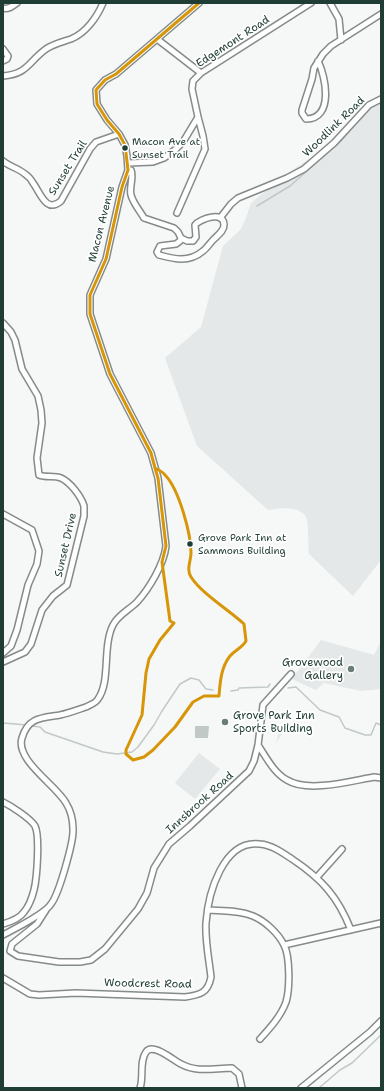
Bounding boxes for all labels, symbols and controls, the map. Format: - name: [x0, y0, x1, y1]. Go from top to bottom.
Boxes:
- street label: Edgemont Road: [194, 13, 272, 71]
- street label: Woodlink Road: [300, 94, 368, 160]
- place label: Macon Ave at Sunset Trail: [132, 136, 200, 160]
- street label: Sunset Trail: [46, 138, 90, 198]
- marker: Macon Ave at Sunset Trail: [120, 143, 130, 153]
- street label: Macon Avenue: [86, 184, 118, 264]
- street label: Sunset Drive: [52, 511, 80, 579]
- place label: Grove Park Inn at Sammons Building: [198, 532, 286, 556]
- marker: Grove Park Inn at Sammons Building: [185, 539, 195, 549]
- place label: Grovewood Gallery: [282, 656, 343, 682]
- marker: Grovewood Gallery: [346, 664, 356, 674]
- place label: Grove Park Inn Sports Building: [233, 709, 315, 735]
- marker: Grove Park Inn Sports Building: [220, 717, 230, 727]
- street label: Innsbrook Road: [163, 769, 237, 837]
- street label: Woodcrest Road: [104, 977, 192, 991]

